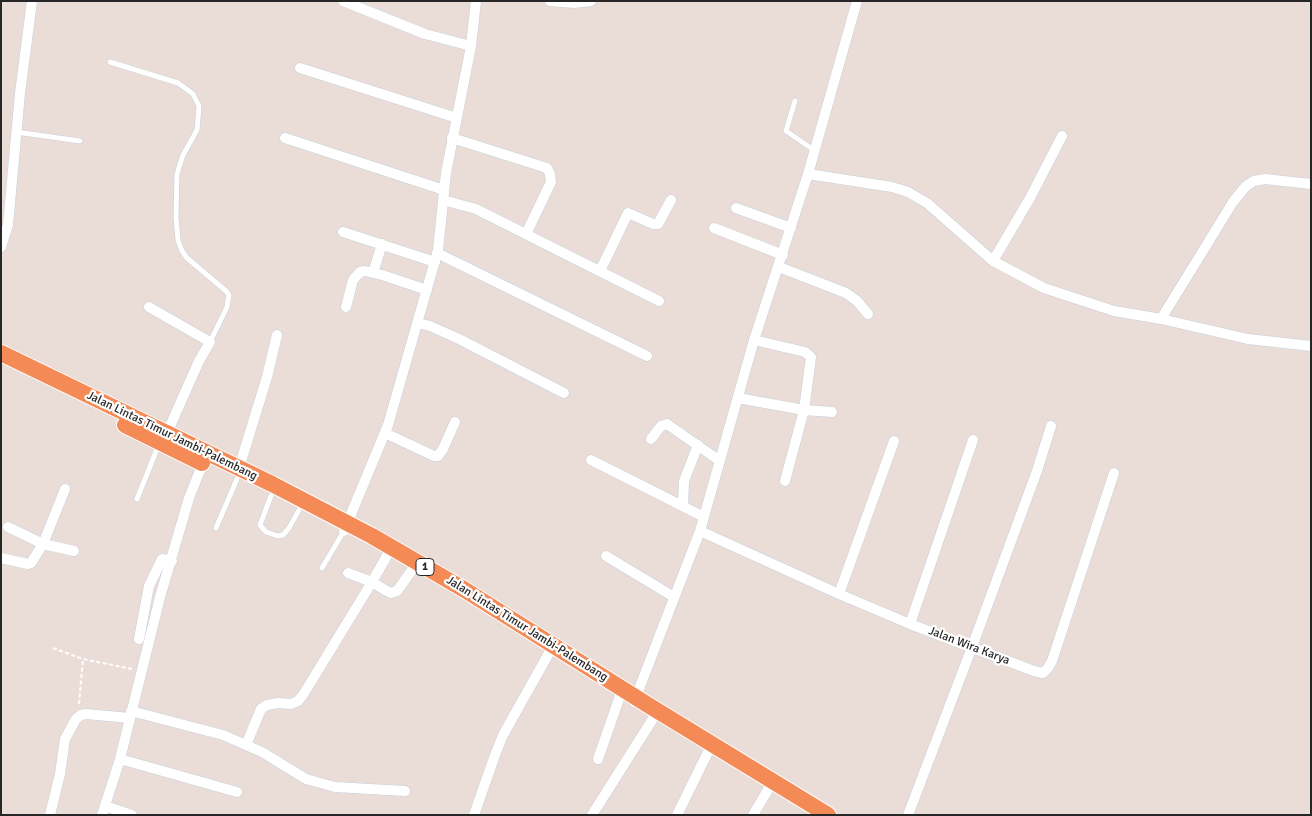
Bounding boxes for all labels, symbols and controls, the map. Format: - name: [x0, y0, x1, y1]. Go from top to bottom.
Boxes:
- street label: Jalan Lintas Timur Jambi-Palembang: [84, 388, 260, 484]
- road number: 1: [416, 558, 434, 576]
- street label: Jalan Lintas Timur Jambi-Palembang: [444, 573, 610, 685]
- street label: Jalan Wira Karya: [926, 624, 1012, 668]

